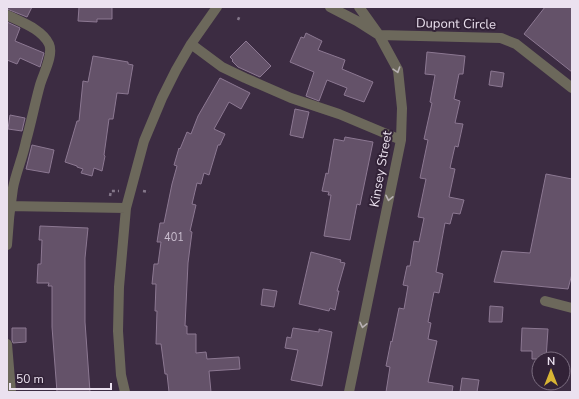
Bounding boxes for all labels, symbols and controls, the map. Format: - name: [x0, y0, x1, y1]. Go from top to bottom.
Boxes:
- street label: Dupont Circle: [416, 14, 496, 34]
- one-way arrow: [392, 66, 401, 73]
- street label: Kinsey Street: [365, 129, 397, 209]
- one-way arrow: [385, 195, 394, 201]
- house number: 401: [164, 230, 184, 245]
- one-way arrow: [359, 322, 367, 329]
- north arrow: [531, 351, 571, 391]
- text: N: [547, 354, 555, 369]
- scale bar: [10, 365, 111, 391]
- text: 50 m: [16, 371, 44, 387]

